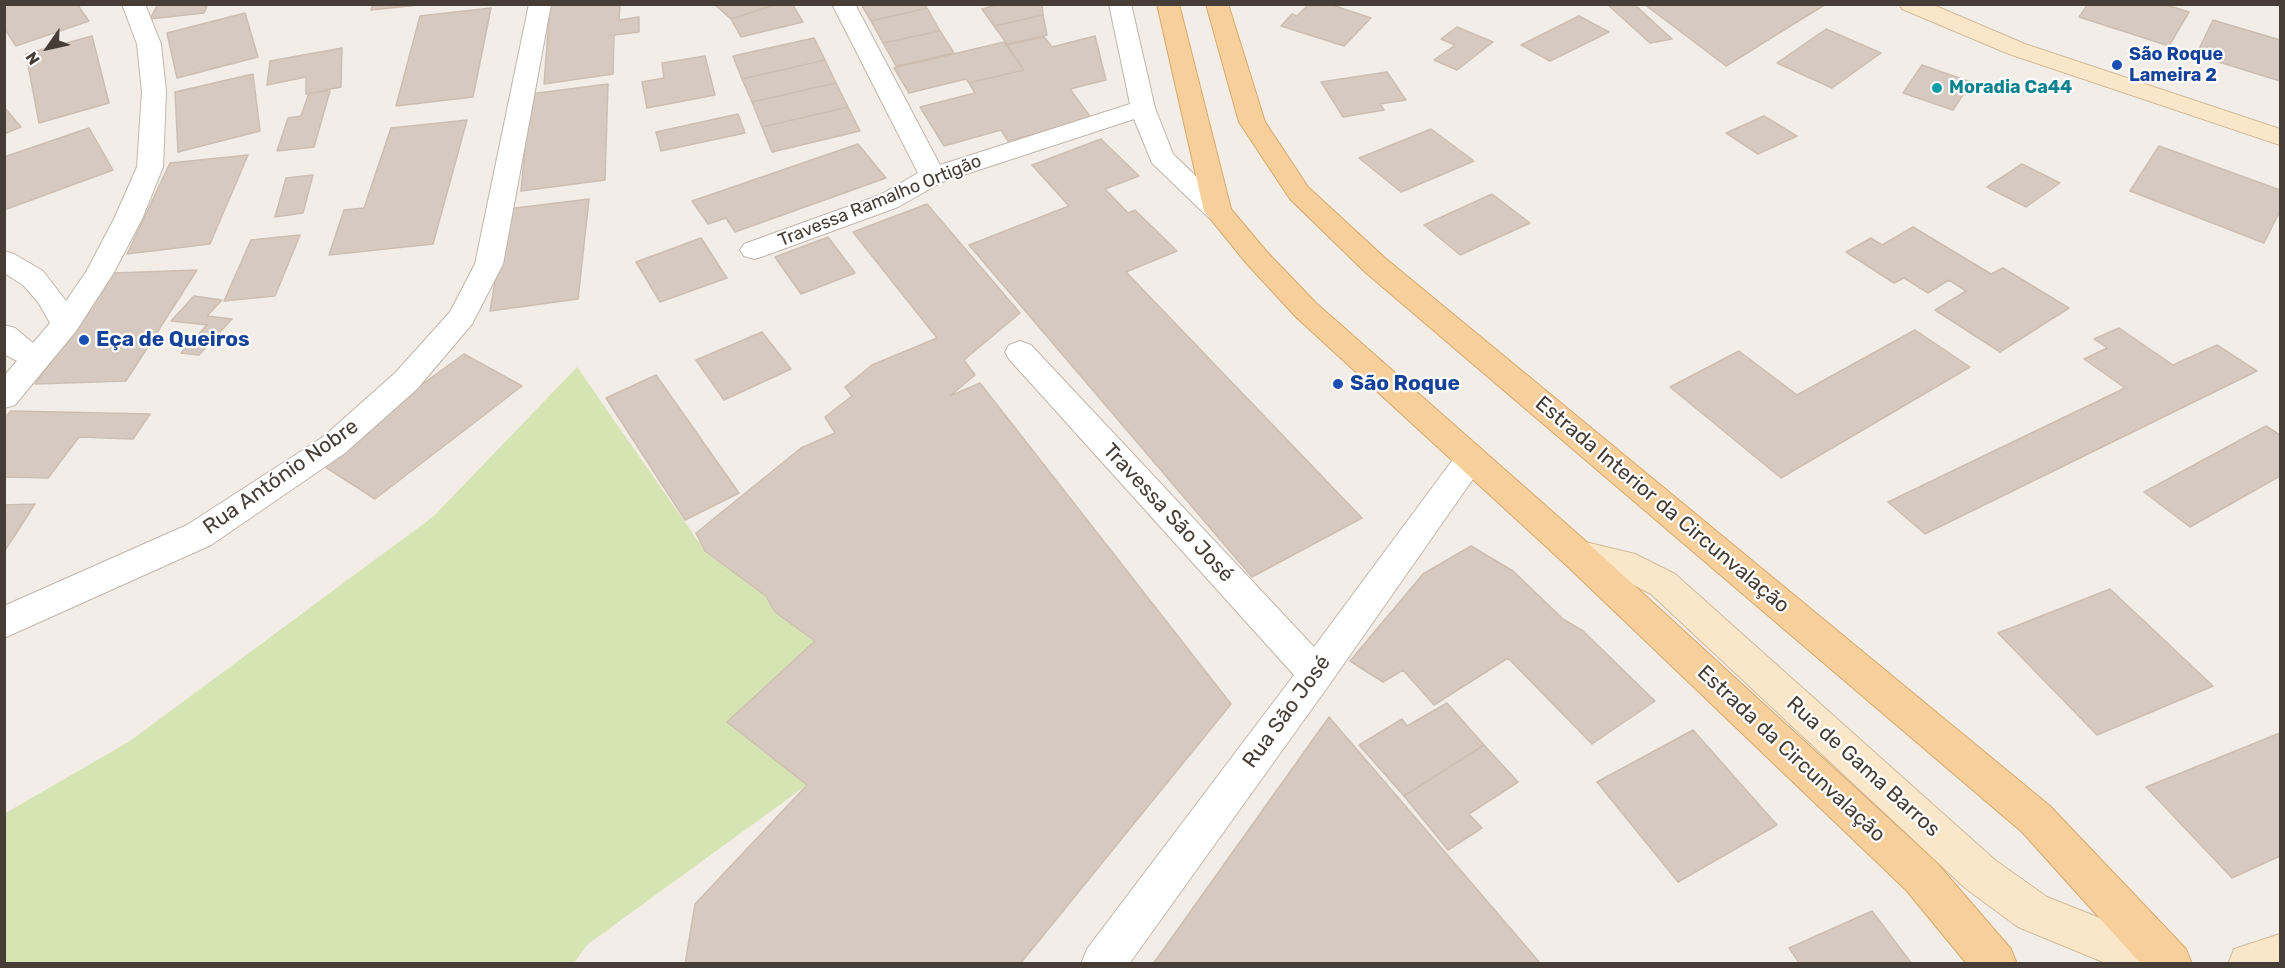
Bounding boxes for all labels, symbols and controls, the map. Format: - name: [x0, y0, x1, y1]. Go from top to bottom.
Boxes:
- north arrow: [18, 18, 78, 78]
- place label: São Roque Lameira 2: [2129, 44, 2223, 86]
- text: N: [22, 48, 44, 68]
- marker: São Roque Lameira 2: [2110, 58, 2124, 72]
- place label: Moradia Ca44: [1949, 77, 2072, 99]
- marker: Moradia Ca44: [1930, 81, 1944, 95]
- street label: Travessa Ramalho Ortigão: [775, 150, 985, 252]
- place label: Eça de Queiros: [96, 327, 250, 353]
- marker: Eça de Queiros: [77, 333, 91, 347]
- place label: São Roque: [1350, 371, 1460, 397]
- marker: São Roque: [1331, 377, 1345, 391]
- street label: Estrada Interior da Circunvalação: [1530, 391, 1794, 619]
- street label: Rua António Nobre: [199, 414, 363, 540]
- street label: Travessa São José: [1097, 438, 1239, 588]
- street label: Rua São José: [1238, 651, 1336, 773]
- street label: Estrada da Circunvalação: [1692, 660, 1890, 848]
- street label: Rua de Gama Barros: [1781, 691, 1945, 843]

